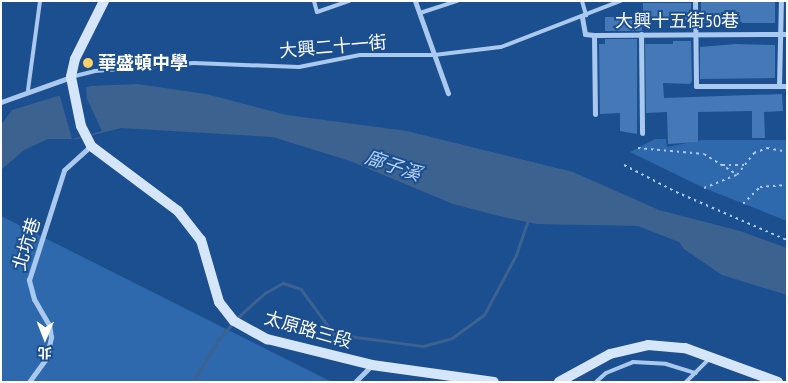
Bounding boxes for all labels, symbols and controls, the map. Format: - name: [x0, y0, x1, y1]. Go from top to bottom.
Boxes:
- street label: 大興十五街50巷: [615, 10, 739, 32]
- street label: 大興二十一街: [278, 32, 388, 62]
- place label: 華盛頓中學: [98, 52, 188, 74]
- marker: 華盛頓中學: [82, 57, 94, 69]
- water label: 廍子溪: [362, 146, 424, 186]
- street label: 北坑巷: [9, 215, 45, 273]
- street label: 太原路三段: [262, 307, 354, 353]
- north arrow: [20, 313, 70, 363]
- text: 北: [38, 344, 52, 362]

